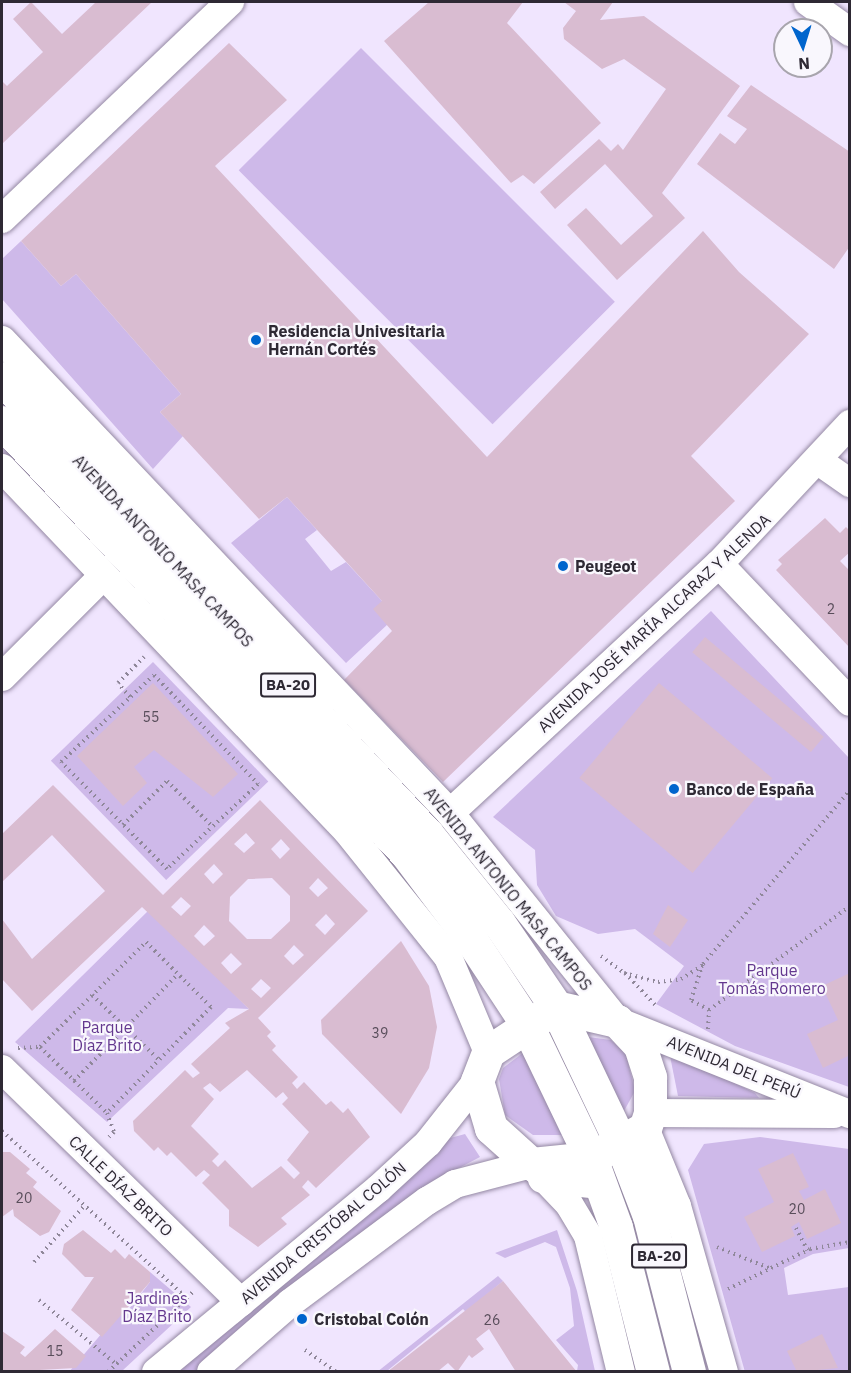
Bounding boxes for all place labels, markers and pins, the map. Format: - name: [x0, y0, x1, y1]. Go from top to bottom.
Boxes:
- place label: Residencia Univesitaria Hernán Cortés: [268, 321, 445, 359]
- marker: Residencia Univesitaria Hernán Cortés: [249, 333, 263, 347]
- place label: Peugeot: [575, 556, 636, 576]
- marker: Peugeot: [556, 559, 570, 573]
- place label: Banco de España: [686, 779, 814, 799]
- marker: Banco de España: [667, 782, 681, 796]
- place label: Cristobal Colón: [314, 1309, 429, 1329]
- marker: Cristobal Colón: [295, 1312, 309, 1326]

